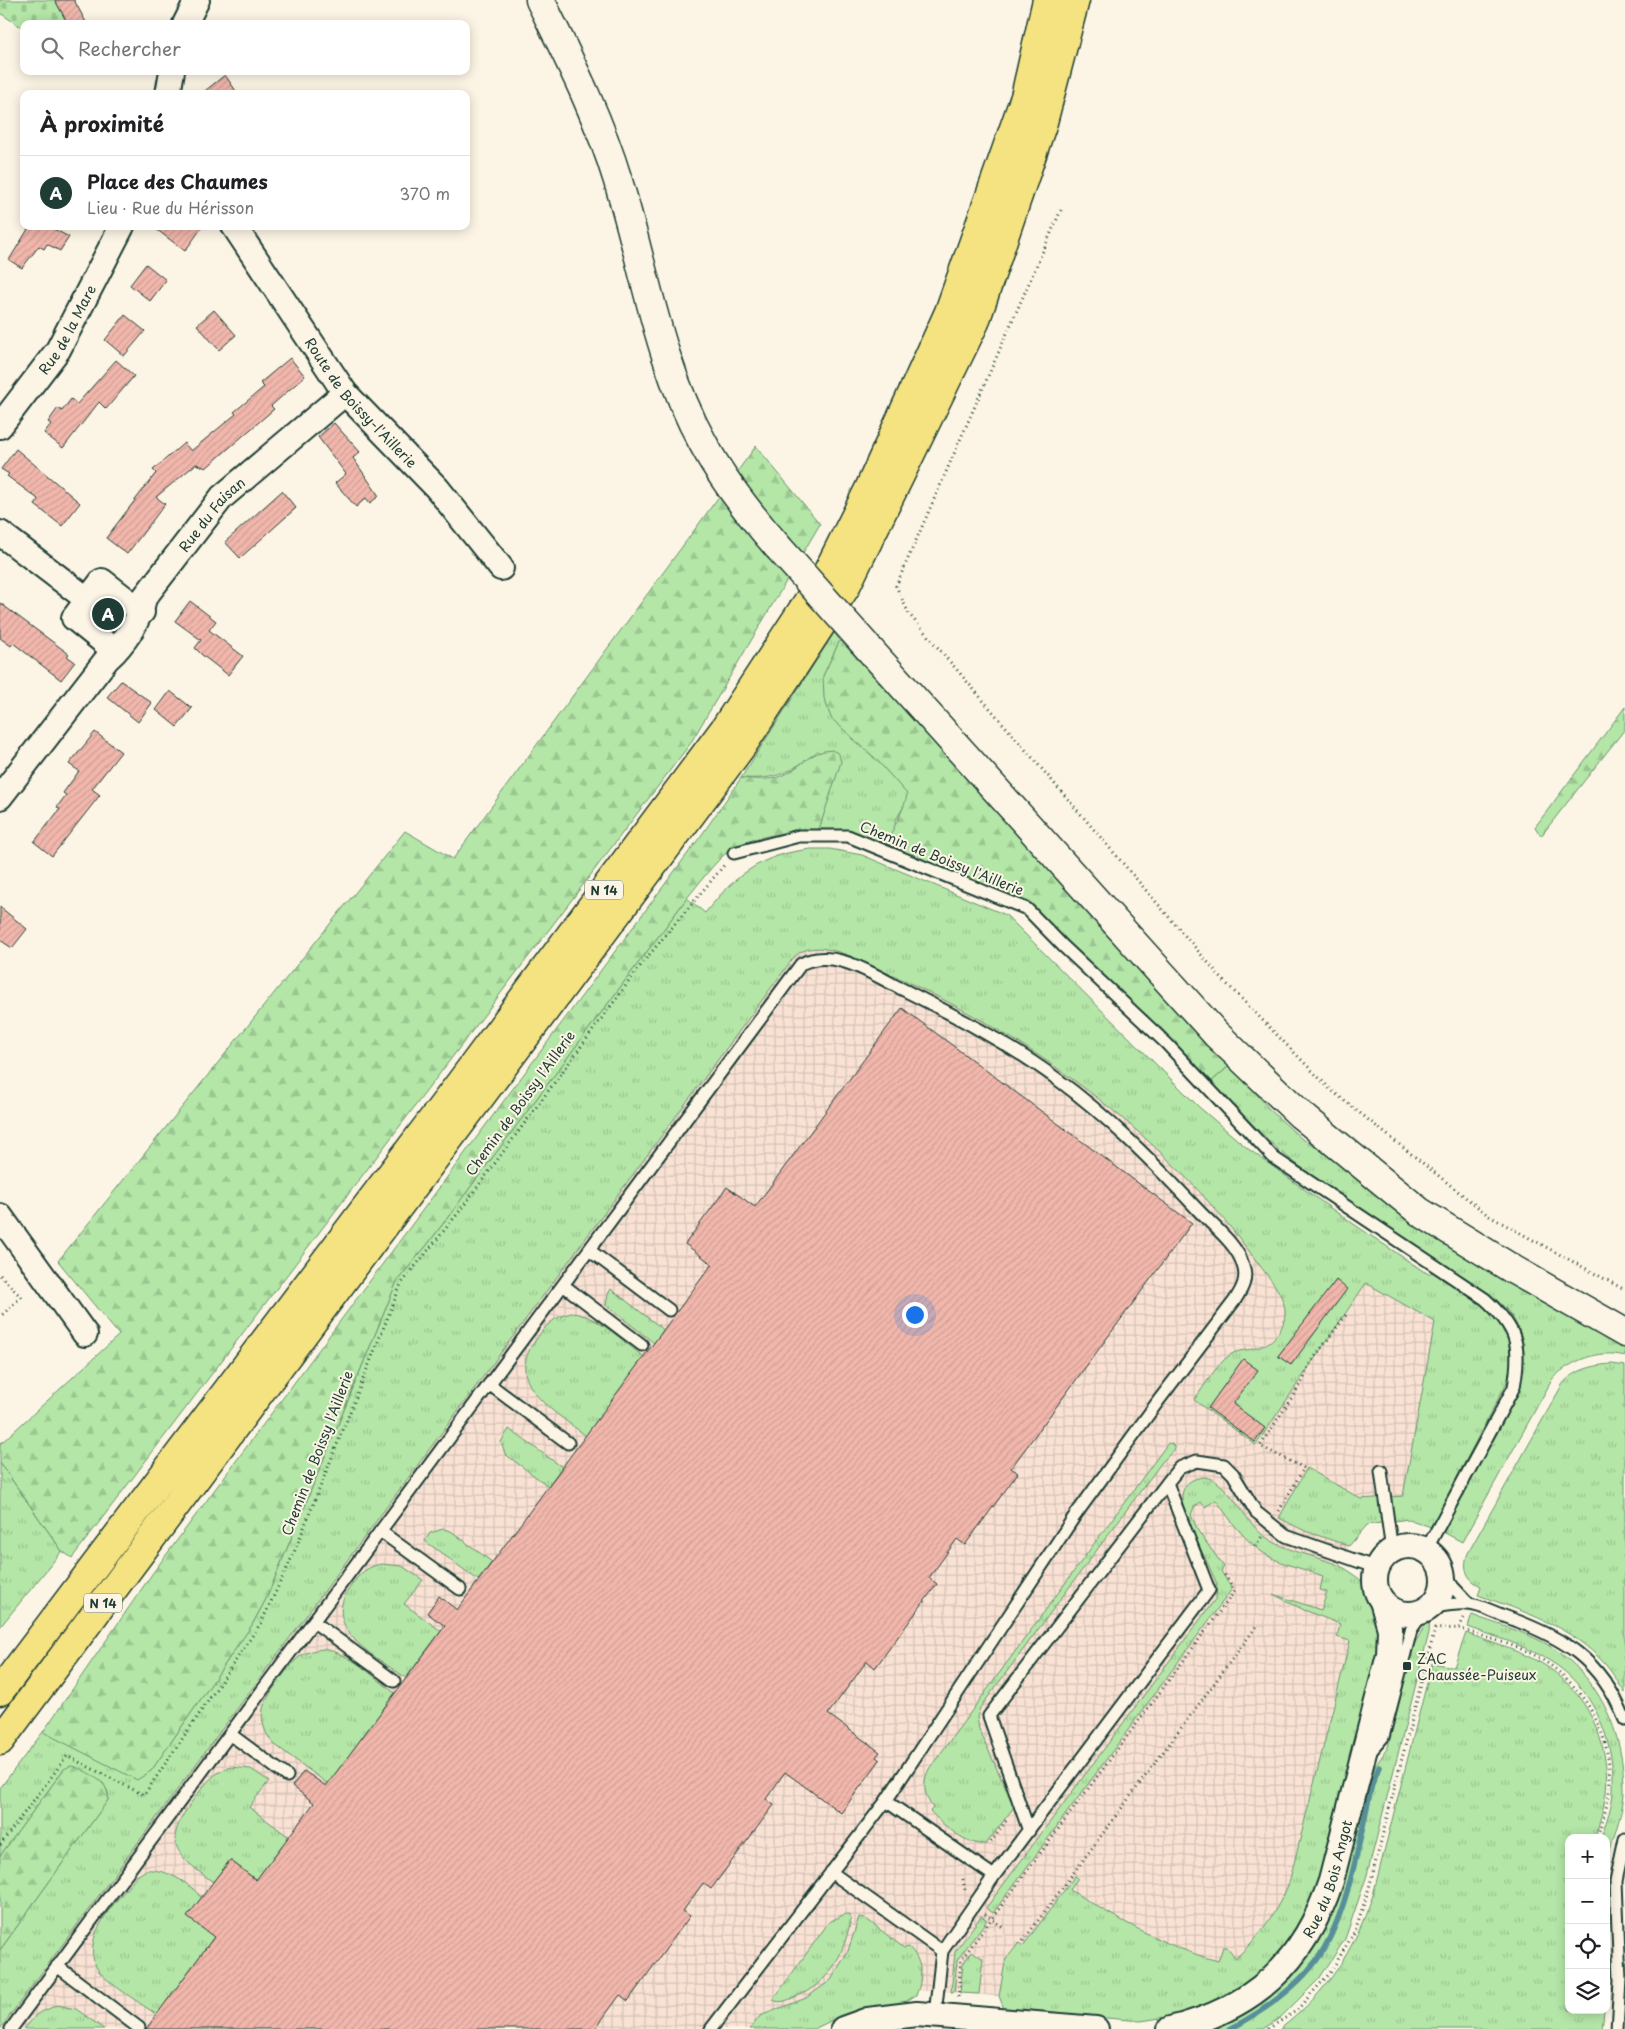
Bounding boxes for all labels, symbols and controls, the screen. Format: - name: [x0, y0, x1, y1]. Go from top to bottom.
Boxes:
- search box: [20, 20, 470, 75]
- icon: search: [38, 34, 66, 62]
- text: Rechercher: [78, 34, 181, 62]
- text: À proximité: [40, 107, 164, 139]
- text: Place des Chaumes: [87, 167, 268, 195]
- text: A: [50, 181, 62, 205]
- text: 370 m: [400, 181, 450, 205]
- text: Lieu · Rue du Hérisson: [87, 195, 254, 219]
- street label: Rue de la Mare: [33, 281, 101, 378]
- street label: Route de Boissy-l'Aillerie: [300, 333, 422, 472]
- street label: Rue du Faisan: [173, 472, 249, 556]
- pin: A: [92, 595, 124, 633]
- street label: Chemin de Boissy l'Aillerie: [857, 815, 1027, 901]
- road number: N 14: [585, 880, 623, 900]
- street label: Chemin de Boissy l'Aillerie: [460, 1026, 580, 1180]
- your location: [902, 1302, 928, 1328]
- street label: Chemin de Boissy l'Aillerie: [276, 1368, 358, 1538]
- road number: N 14: [84, 1594, 122, 1612]
- place label: ZAC Chaussée-Puiseux: [1417, 1648, 1536, 1685]
- marker: ZAC Chaussée-Puiseux: [1401, 1660, 1413, 1672]
- street label: Rue du Bois Angot: [1297, 1817, 1357, 1941]
- map controls: [1565, 1834, 1610, 2014]
- button: +: [1565, 1834, 1610, 1879]
- button: −: [1565, 1879, 1610, 1924]
- button: locate: [1565, 1924, 1610, 1969]
- button: layers: [1565, 1969, 1610, 2014]

